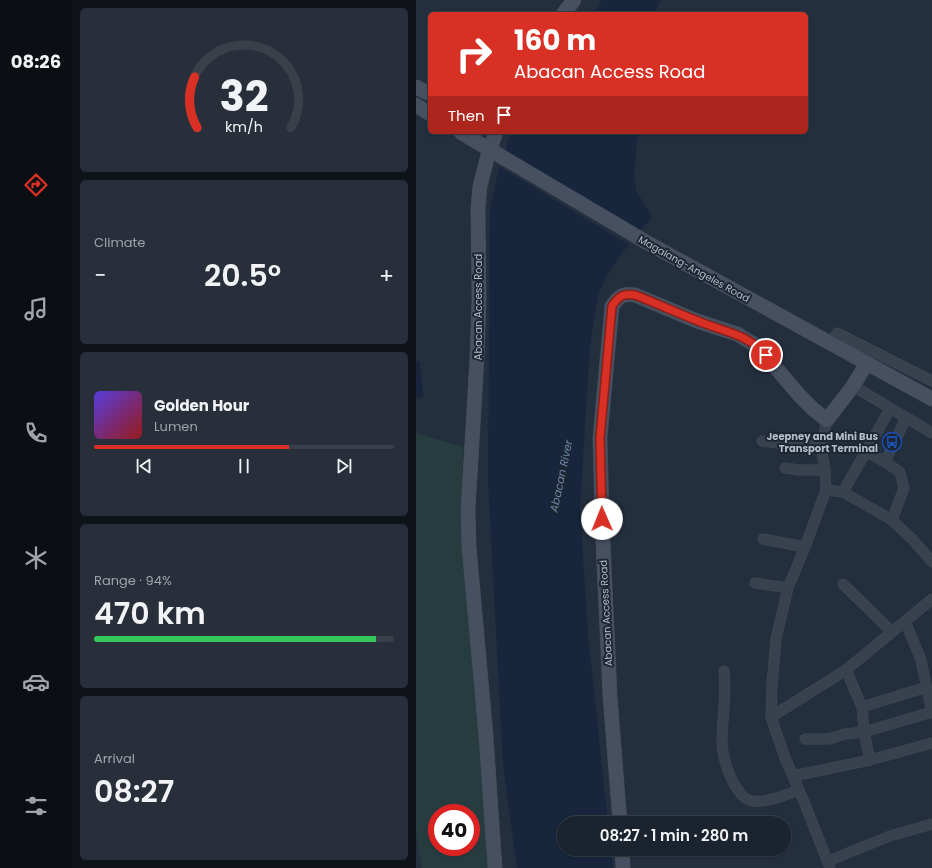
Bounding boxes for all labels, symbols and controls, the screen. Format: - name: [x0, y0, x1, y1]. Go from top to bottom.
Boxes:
- text: 160 m: [514, 21, 596, 60]
- icon: right: [448, 28, 500, 80]
- text: 08:26: [11, 49, 61, 74]
- text: Abacan Access Road: [514, 59, 705, 84]
- text: 32: [220, 67, 268, 126]
- icon: arrive: [493, 104, 515, 126]
- text: Then: [448, 105, 485, 126]
- text: km/h: [225, 117, 263, 137]
- icon: directions: [22, 171, 50, 199]
- street label: Magalang-Angeles Road: [636, 232, 752, 306]
- text: Climate: [94, 233, 145, 252]
- text: 20.5°: [204, 254, 281, 297]
- street label: Abacan Access Road: [471, 254, 486, 360]
- text: −: [94, 260, 106, 291]
- text: +: [379, 260, 394, 291]
- icon: music: [22, 295, 50, 323]
- pin: [749, 338, 783, 372]
- icon: arrive: [755, 344, 777, 366]
- text: Golden Hour: [154, 395, 249, 416]
- text: Lumen: [154, 417, 198, 436]
- icon: phone: [22, 419, 50, 447]
- place label: Jeepney and Mini Bus Transport Terminal: [766, 429, 878, 456]
- bus stop icon: Jeepney and Mini Bus Transport Terminal: [881, 431, 903, 453]
- water label: Abacan River: [545, 438, 577, 514]
- icon: previous: [133, 455, 155, 477]
- icon: pause: [233, 455, 255, 477]
- icon: next: [333, 455, 355, 477]
- position arrow: [581, 498, 623, 540]
- icon: climate: [22, 544, 50, 572]
- street label: Abacan Access Road: [596, 560, 616, 666]
- text: Range · 94%: [94, 571, 172, 590]
- text: 470 km: [94, 592, 206, 635]
- icon: car: [22, 668, 50, 696]
- text: Arrival: [94, 749, 135, 768]
- text: 08:27: [94, 770, 174, 813]
- icon: filters: [22, 792, 50, 820]
- speed limit sign: 40: [428, 804, 480, 856]
- text: 08:27 · 1 min · 280 m: [600, 825, 748, 846]

